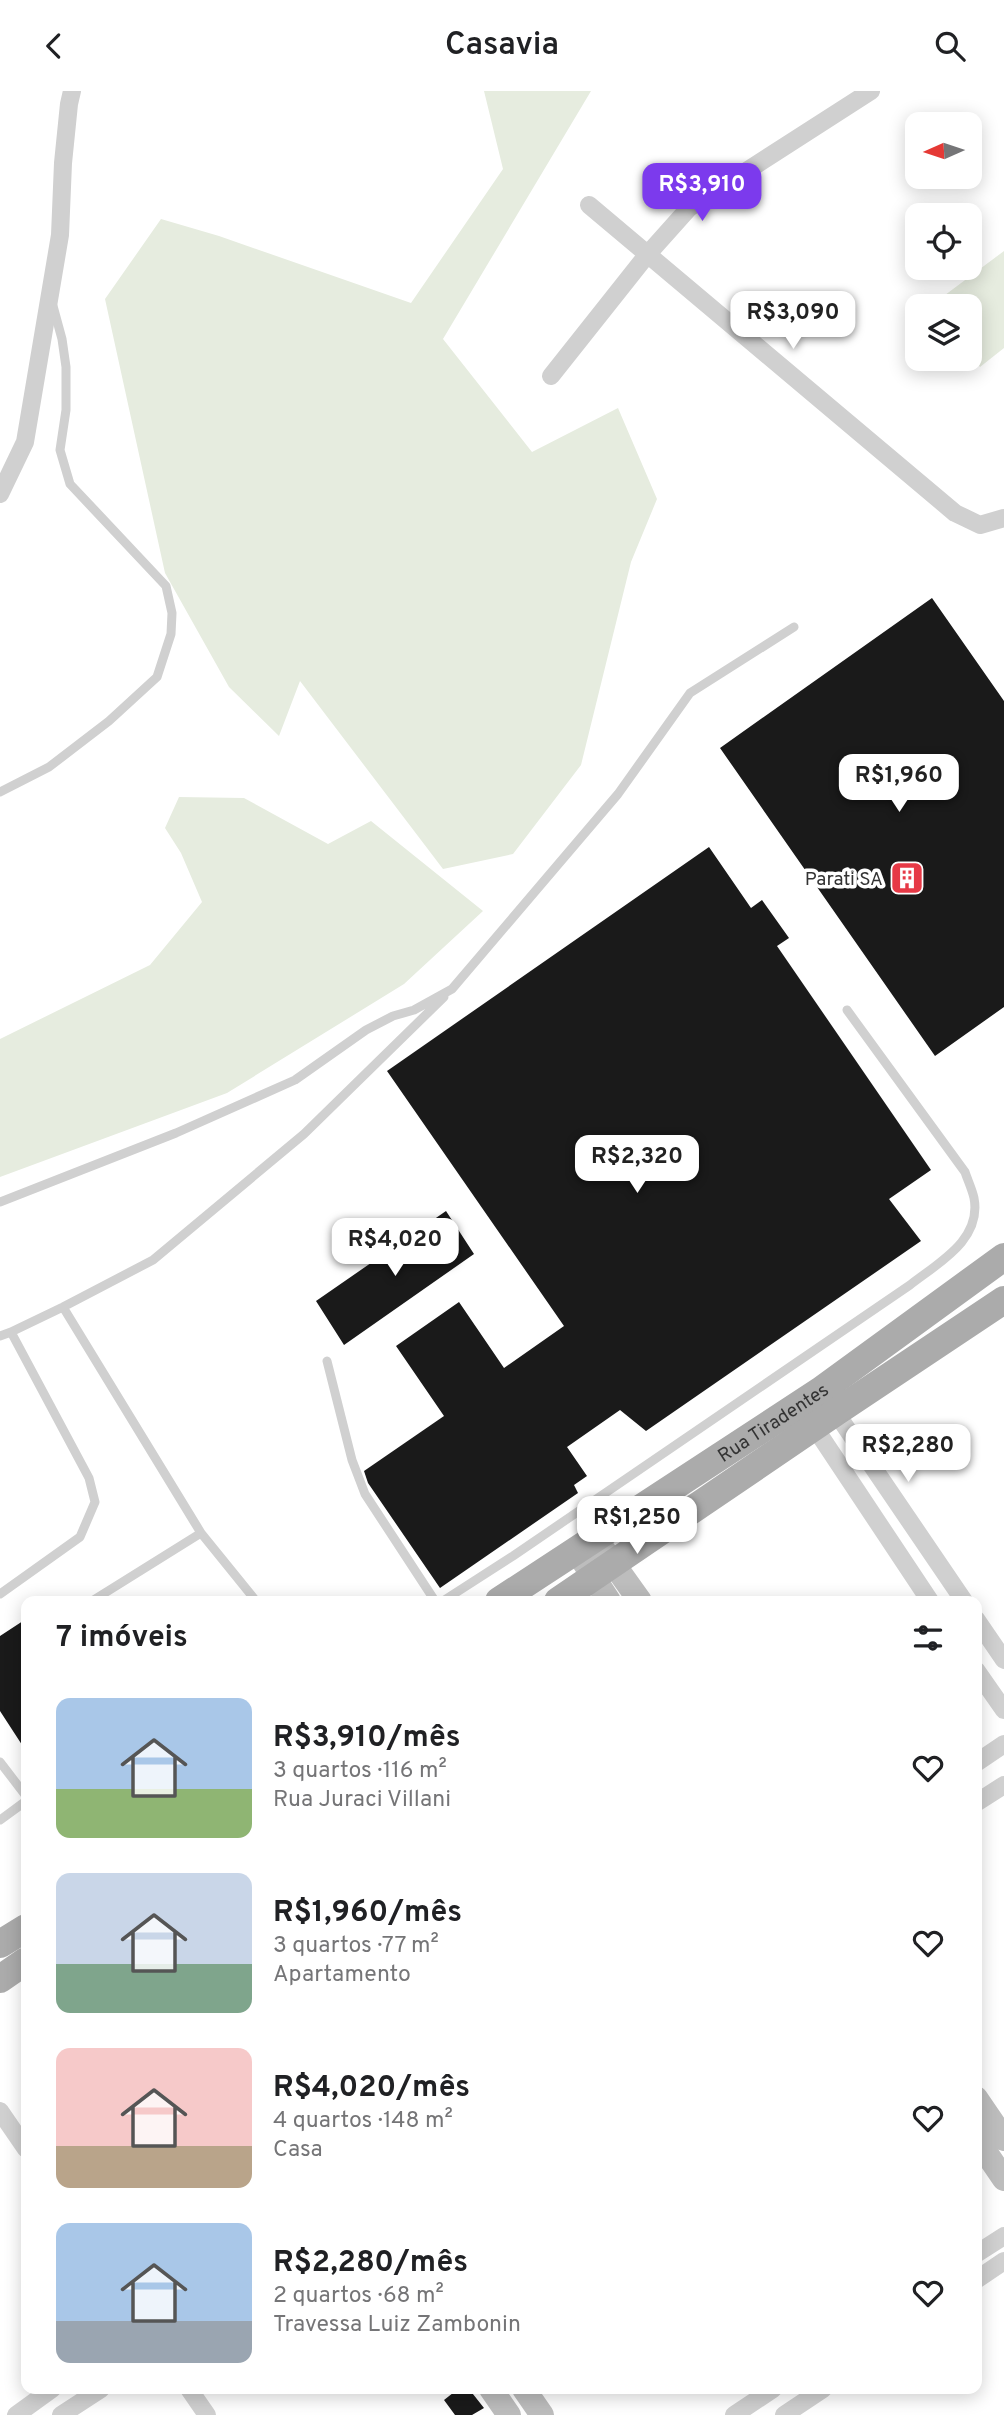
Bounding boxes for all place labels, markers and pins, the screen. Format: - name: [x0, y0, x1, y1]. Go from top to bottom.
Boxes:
- pin: R$3,910: [637, 163, 767, 223]
- pin: R$3,090: [728, 292, 858, 351]
- pin: R$1,960: [834, 755, 964, 814]
- building icon: Parati SA: [888, 859, 926, 897]
- place label: Parati SA: [805, 868, 883, 892]
- pin: R$2,320: [572, 1135, 702, 1195]
- pin: R$4,020: [330, 1219, 460, 1278]
- pin: R$2,280: [843, 1425, 973, 1484]
- pin: R$1,250: [572, 1497, 702, 1556]

